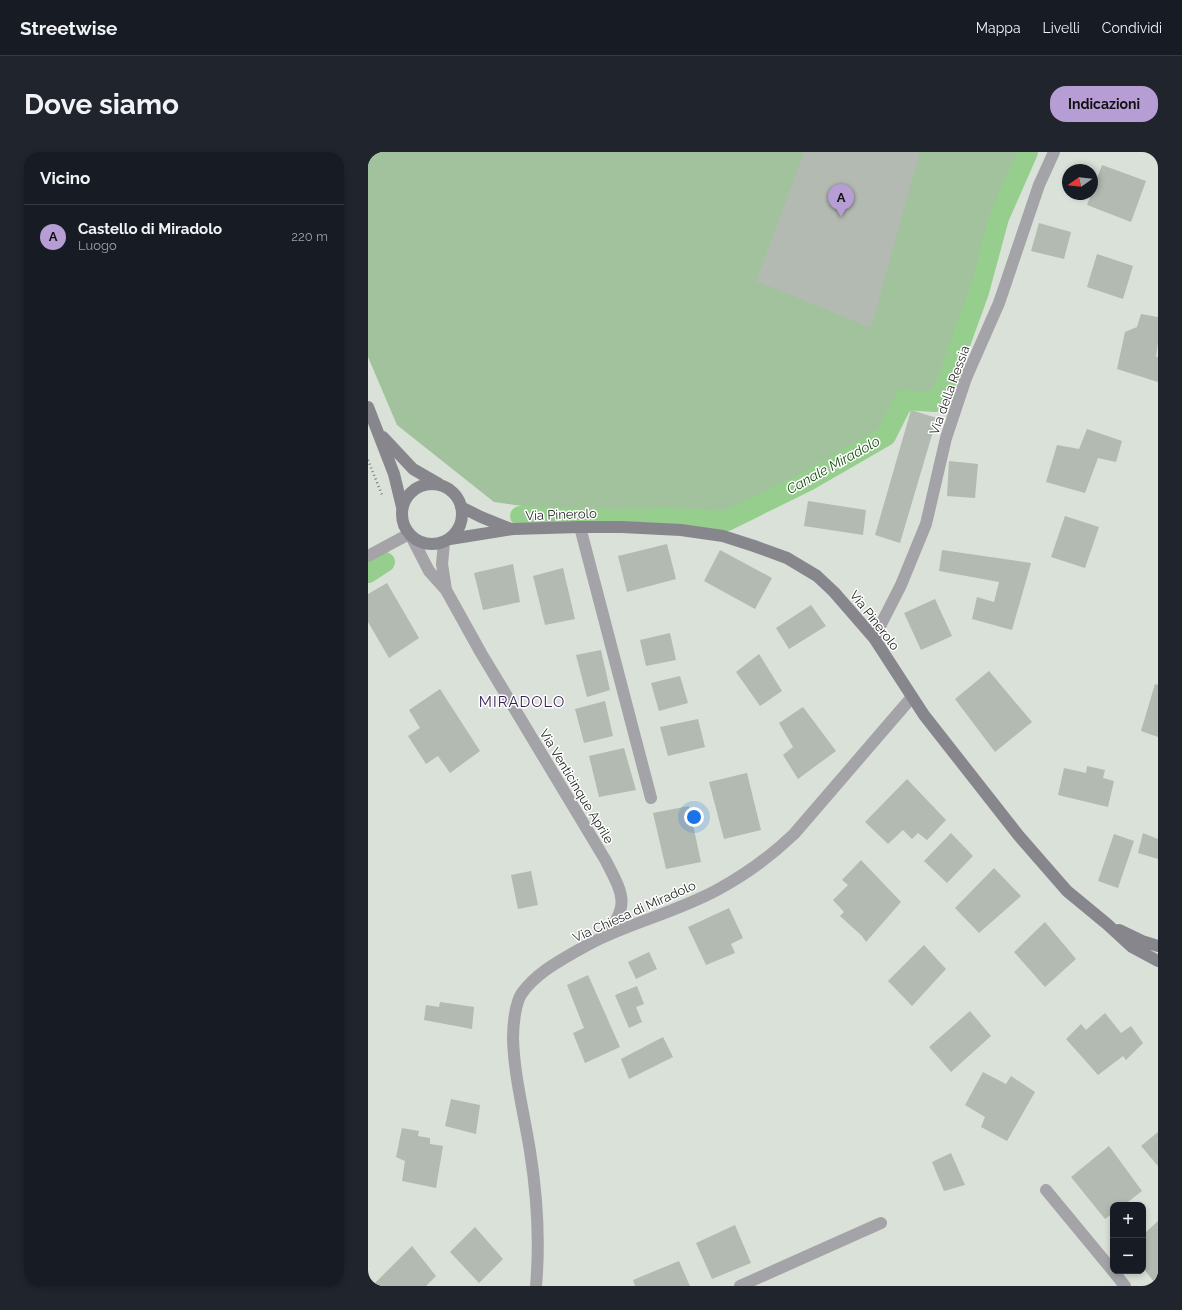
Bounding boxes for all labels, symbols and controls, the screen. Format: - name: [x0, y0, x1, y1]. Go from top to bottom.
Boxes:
- text: Streetwise: [20, 17, 117, 39]
- text: Mappa: [976, 20, 1021, 36]
- text: Livelli: [1043, 20, 1080, 36]
- text: Condividi: [1102, 20, 1162, 36]
- button: Indicazioni: [1050, 86, 1158, 122]
- text: Dove siamo: [24, 88, 179, 121]
- north arrow: [1062, 164, 1098, 200]
- text: Vicino: [40, 168, 90, 188]
- pin: A: [828, 184, 854, 217]
- text: Castello di Miradolo: [78, 220, 222, 238]
- text: A: [49, 229, 57, 244]
- text: 220 m: [291, 229, 328, 244]
- text: Luogo: [78, 238, 117, 253]
- street label: Via della Ressia: [926, 344, 973, 437]
- water label: Canale Miradolo: [784, 433, 882, 497]
- street label: Via Pinerolo: [525, 506, 597, 523]
- street label: Via Pinerolo: [847, 587, 903, 653]
- district label: MIRADOLO: [479, 693, 565, 711]
- street label: Via Venticinque Aprile: [536, 726, 617, 847]
- your location: [684, 807, 704, 827]
- street label: Via Chiesa di Miradolo: [570, 877, 698, 945]
- map controls: [1110, 1202, 1146, 1274]
- button: +: [1110, 1202, 1146, 1238]
- button: −: [1110, 1238, 1146, 1274]

